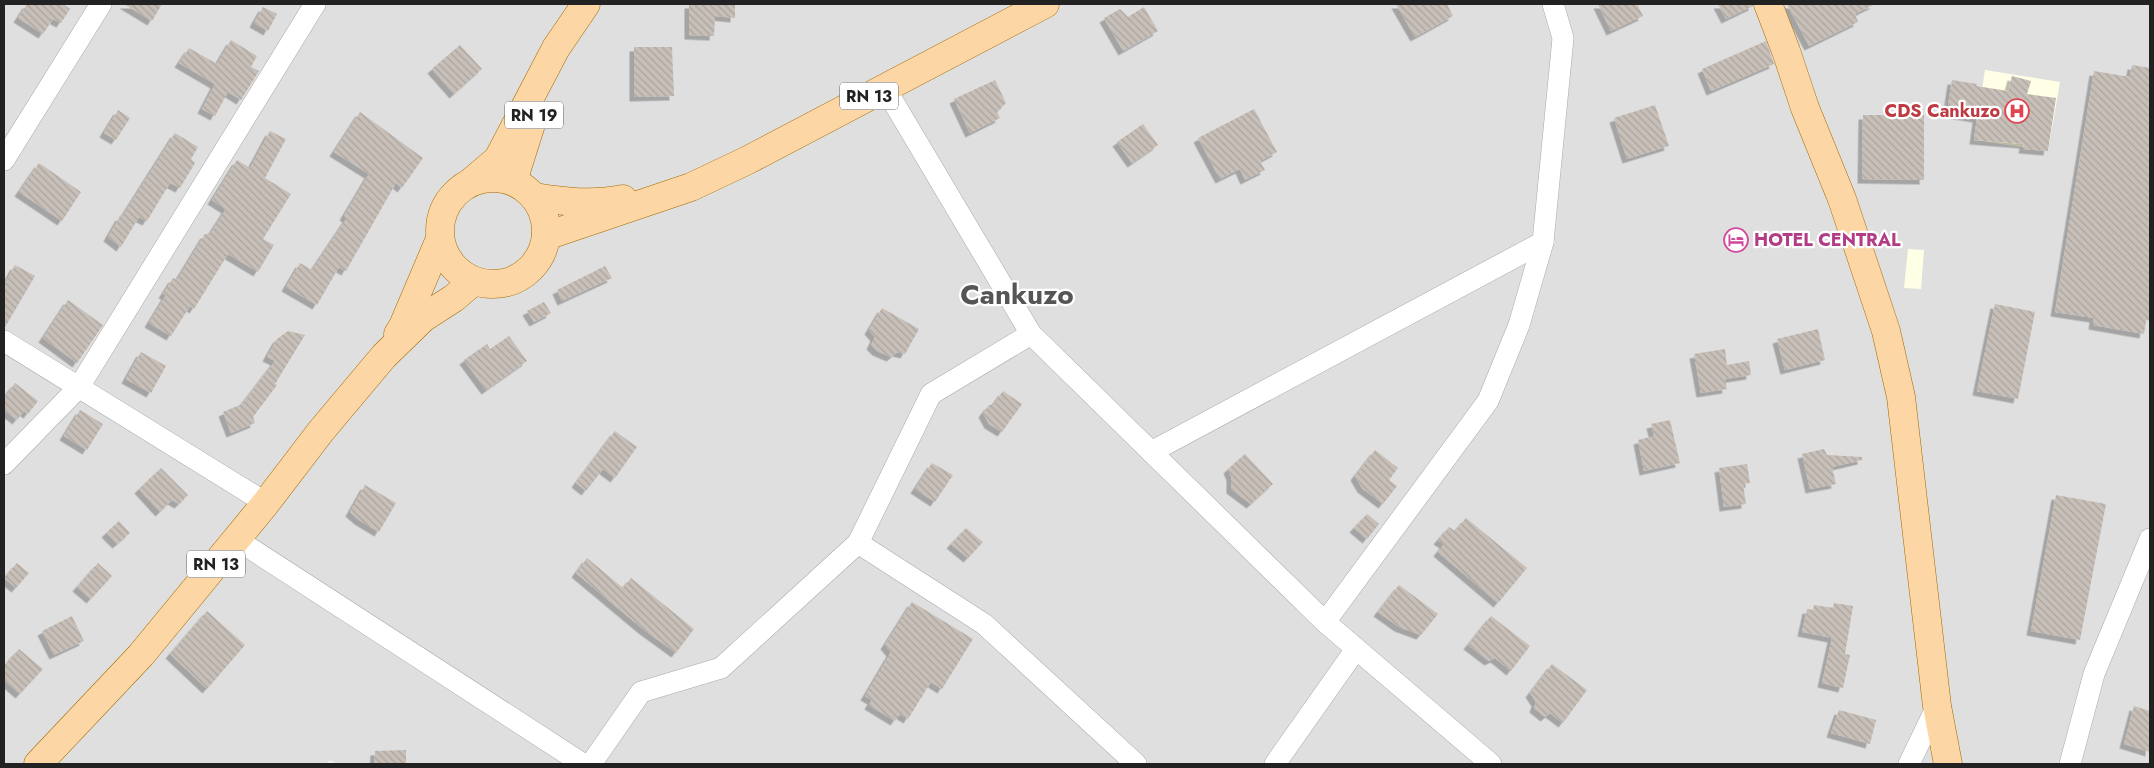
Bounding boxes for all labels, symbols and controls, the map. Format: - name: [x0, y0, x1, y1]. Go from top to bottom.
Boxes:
- road number: RN 13: [840, 82, 898, 110]
- place label: CDS Cankuzo: [1885, 98, 2000, 124]
- hospital icon: CDS Cankuzo: [2004, 98, 2030, 124]
- road number: RN 19: [505, 102, 563, 128]
- hotel icon: HOTEL CENTRAL: [1723, 227, 1749, 253]
- place label: HOTEL CENTRAL: [1754, 227, 1901, 253]
- district label: Cankuzo: [960, 274, 1074, 315]
- road number: RN 13: [187, 550, 245, 578]

